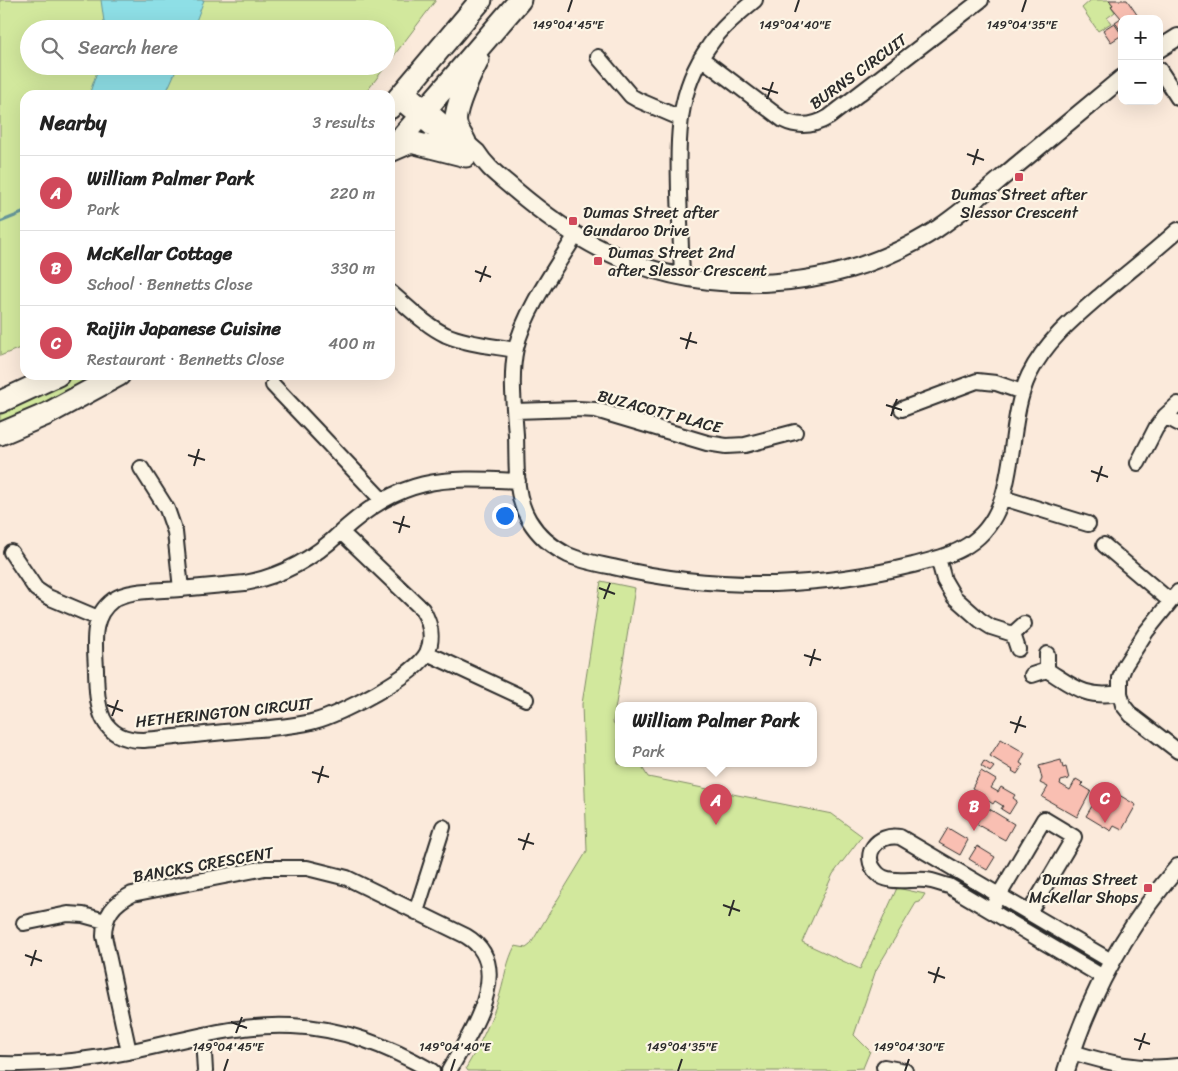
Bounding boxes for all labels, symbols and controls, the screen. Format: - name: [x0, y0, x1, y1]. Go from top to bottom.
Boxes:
- text: 149°04'45"E: [532, 14, 605, 36]
- text: 149°04'40"E: [759, 14, 832, 36]
- text: 149°04'35"E: [987, 14, 1058, 36]
- map controls: [1118, 15, 1163, 105]
- button: +: [1118, 15, 1163, 60]
- search box: [20, 20, 395, 75]
- street label: BURNS CIRCUIT: [803, 25, 915, 117]
- text: Search here: [78, 31, 178, 64]
- icon: search: [38, 34, 66, 62]
- button: −: [1118, 60, 1163, 105]
- text: Nearby: [40, 104, 106, 142]
- text: 3 results: [312, 108, 375, 137]
- text: William Palmer Park: [87, 162, 255, 195]
- marker: Dumas Street after Slessor Crescent: [1013, 171, 1025, 183]
- text: A: [51, 179, 61, 208]
- text: 220 m: [330, 179, 375, 208]
- place label: Dumas Street after Slessor Crescent: [951, 180, 1088, 227]
- text: Park: [87, 195, 120, 224]
- place label: Dumas Street after Gundaroo Drive: [583, 198, 720, 245]
- marker: Dumas Street after Gundaroo Drive: [567, 215, 579, 227]
- text: McKellar Cottage: [87, 237, 232, 270]
- place label: Dumas Street 2nd after Slessor Crescent: [608, 238, 767, 285]
- text: B: [51, 254, 61, 283]
- text: 330 m: [331, 254, 375, 283]
- marker: Dumas Street 2nd after Slessor Crescent: [592, 255, 604, 267]
- text: School · Bennetts Close: [87, 270, 253, 299]
- text: Raijin Japanese Cuisine: [87, 312, 281, 345]
- text: C: [51, 329, 61, 358]
- text: 400 m: [328, 329, 375, 358]
- text: Restaurant · Bennetts Close: [87, 345, 285, 374]
- street label: BUZACOTT PLACE: [594, 381, 726, 442]
- your location: [492, 503, 518, 529]
- street label: HETHERINGTON CIRCUIT: [134, 689, 315, 736]
- popup: [615, 702, 817, 767]
- text: William Palmer Park: [632, 704, 800, 737]
- text: Park: [632, 737, 665, 766]
- pin: C: [1089, 782, 1121, 823]
- pin: A: [700, 784, 732, 825]
- pin: B: [958, 790, 990, 831]
- street label: BANCKS CRESCENT: [131, 838, 277, 891]
- place label: Dumas Street McKellar Shops: [1029, 865, 1139, 912]
- marker: Dumas Street McKellar Shops: [1142, 882, 1154, 894]
- text: 149°04'45"E: [192, 1036, 265, 1058]
- text: 149°04'40"E: [419, 1036, 492, 1058]
- text: 149°04'35"E: [647, 1036, 718, 1058]
- text: 149°04'30"E: [874, 1036, 946, 1058]

